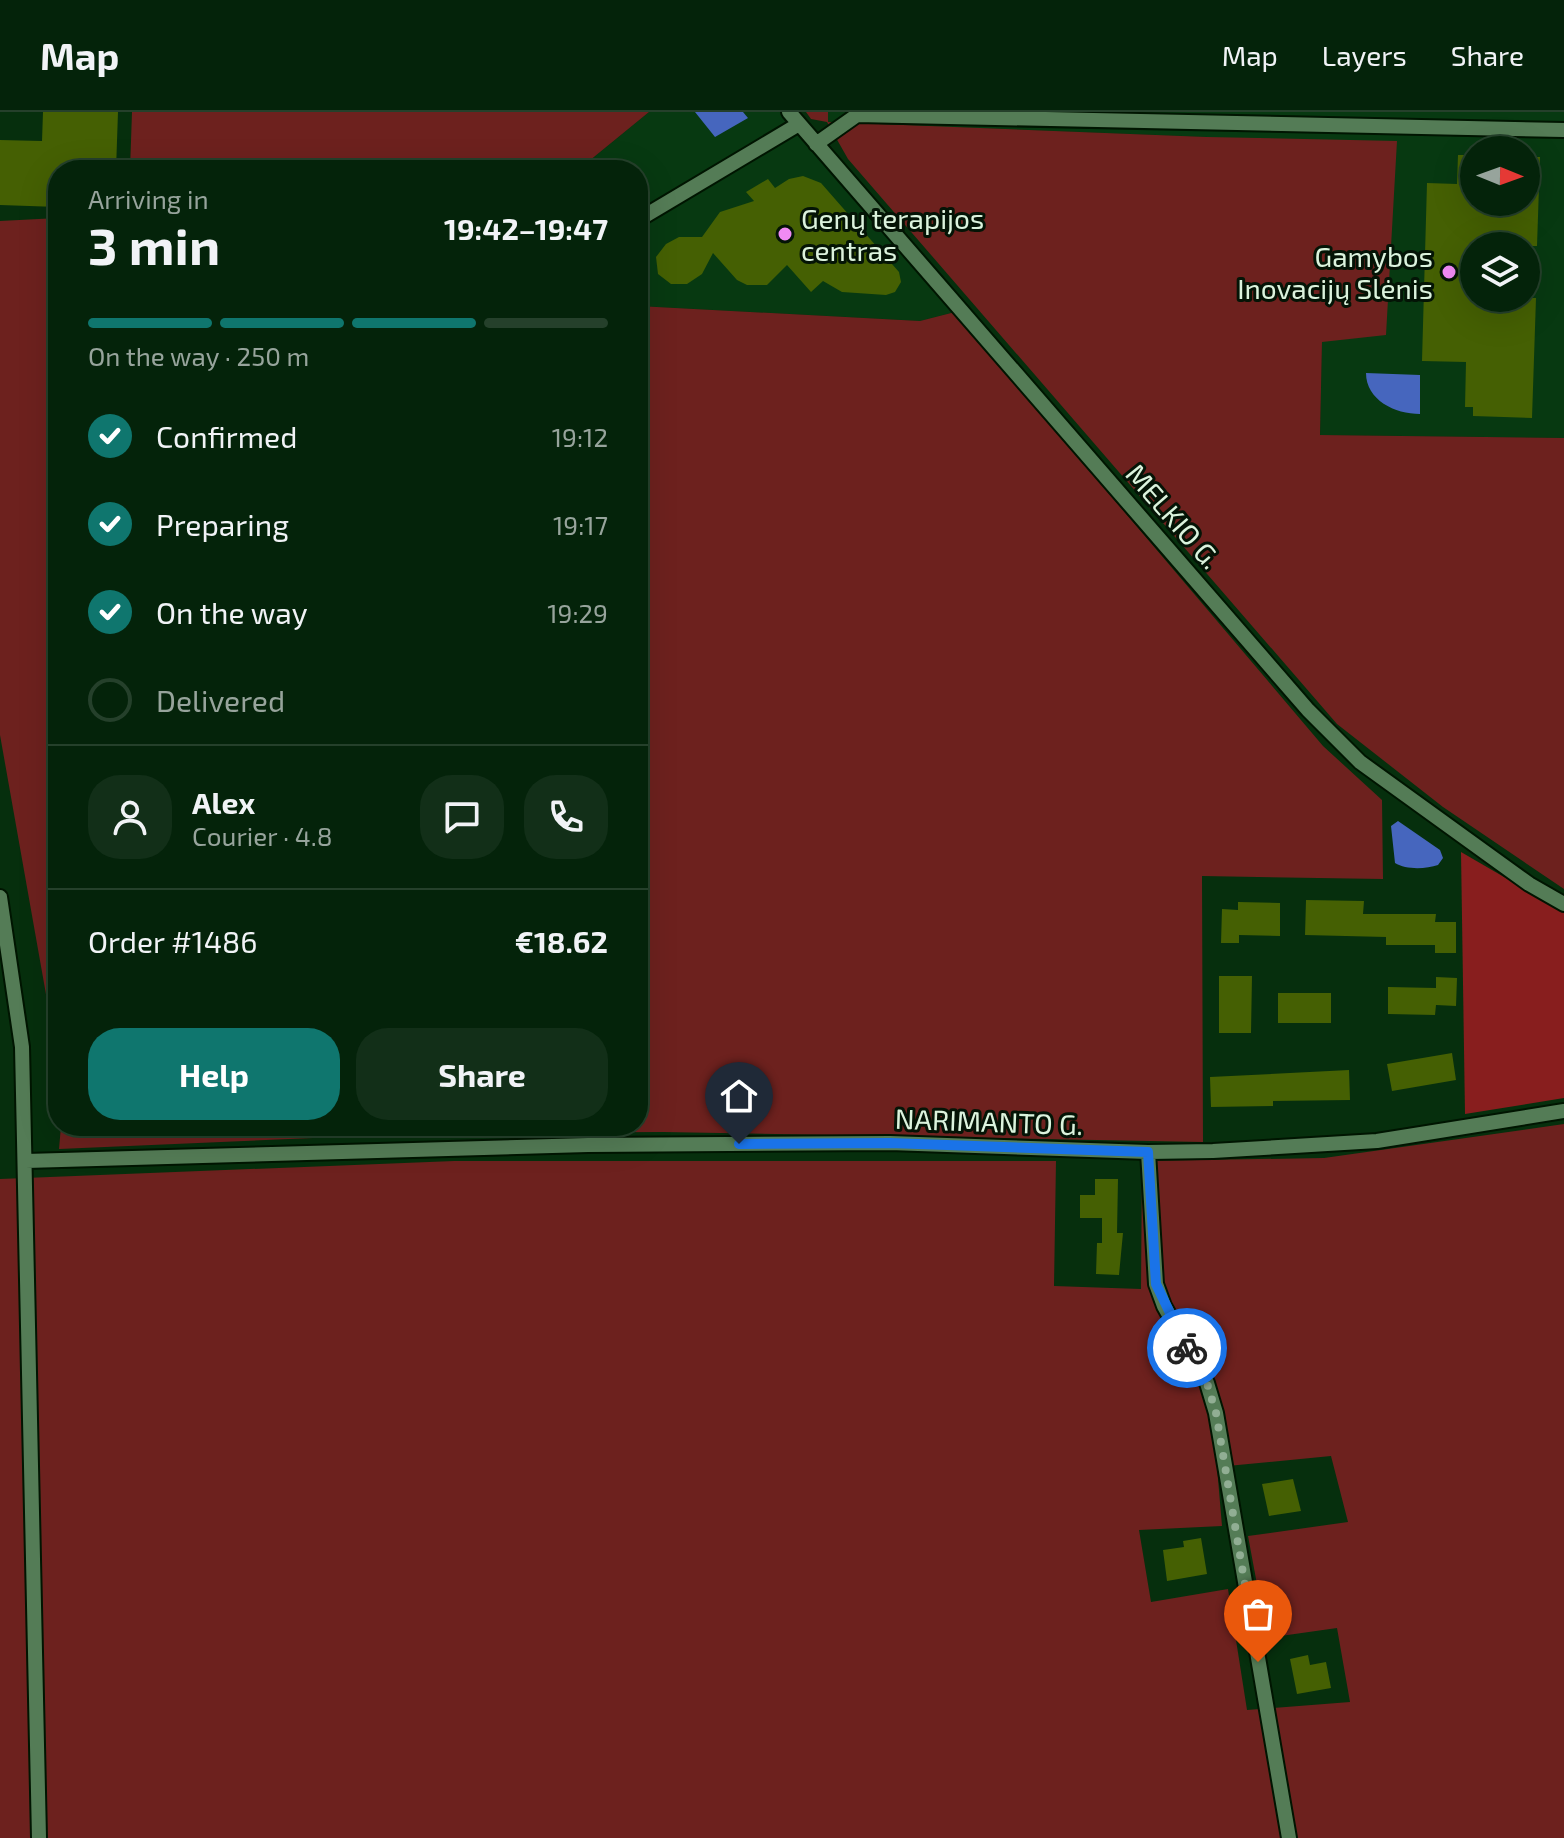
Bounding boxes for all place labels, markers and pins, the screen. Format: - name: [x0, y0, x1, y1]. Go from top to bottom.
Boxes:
- place label: Genų terapijos centras: [801, 201, 984, 267]
- marker: Genų terapijos centras: [776, 225, 794, 243]
- place label: Gamybos Inovacijų Slėnis: [1237, 239, 1433, 305]
- marker: Gamybos Inovacijų Slėnis: [1440, 263, 1458, 281]
- pin: [705, 1062, 773, 1144]
- pin: [1224, 1580, 1292, 1662]

